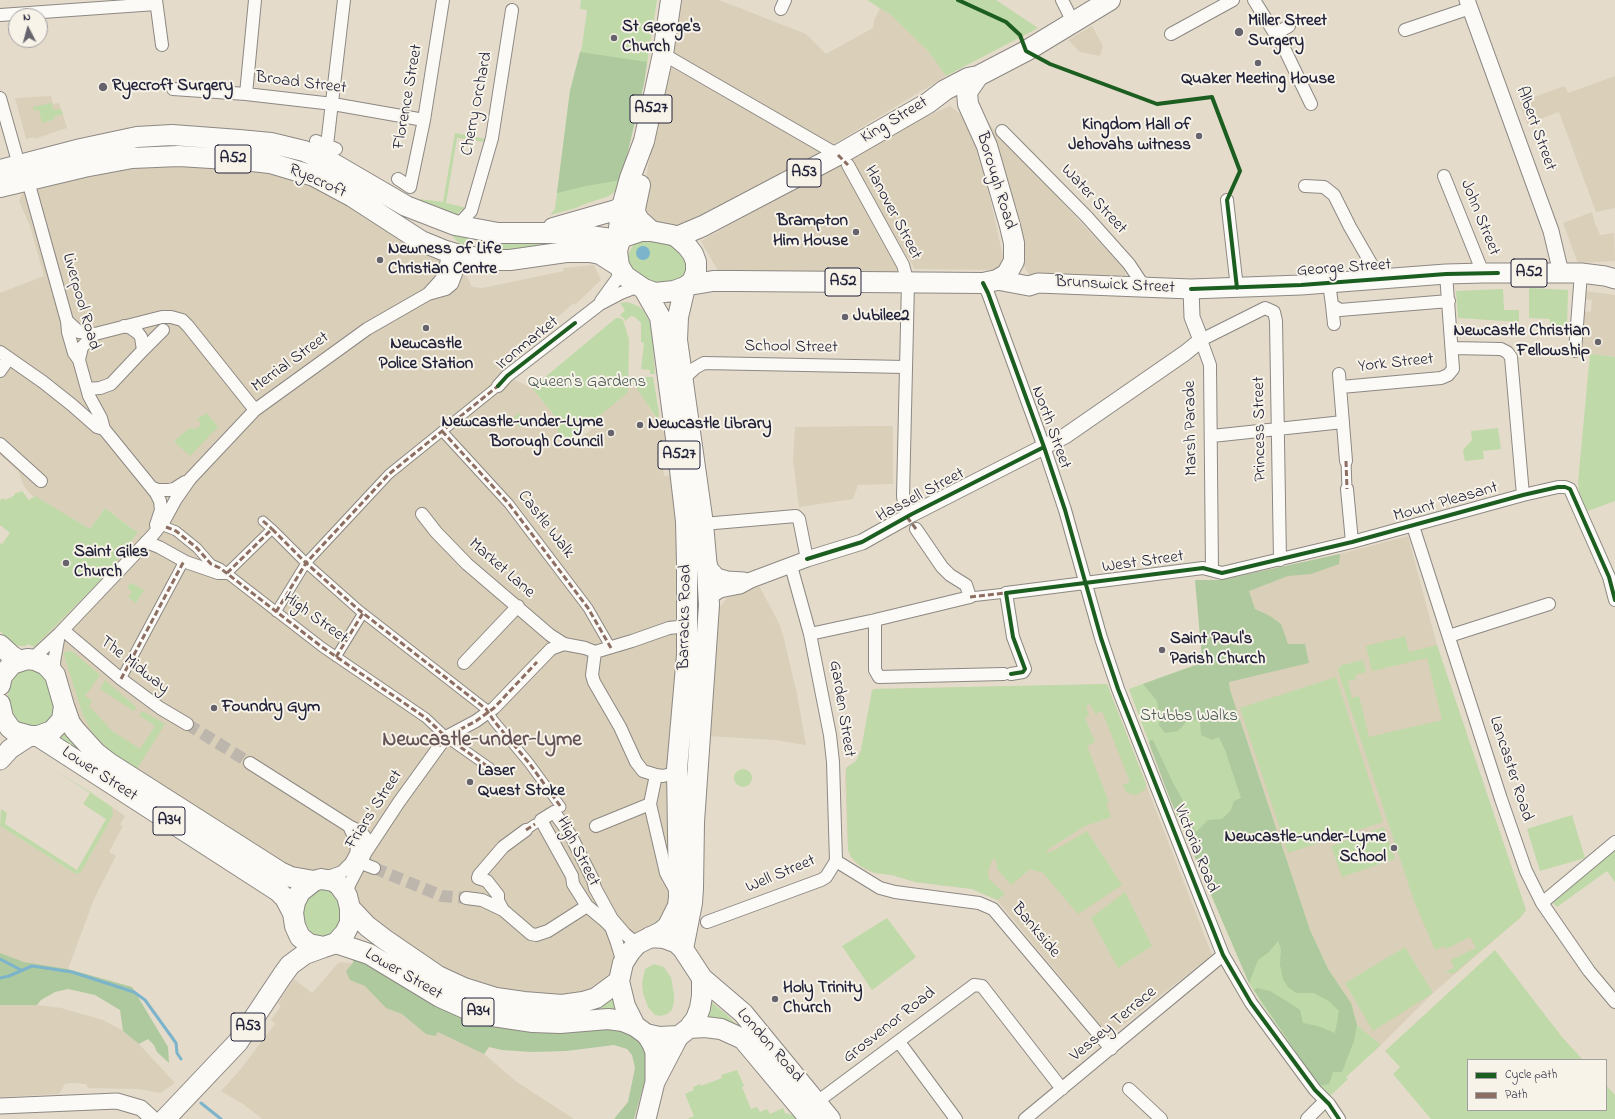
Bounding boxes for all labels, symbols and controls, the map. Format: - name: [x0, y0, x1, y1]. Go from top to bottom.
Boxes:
- north arrow: [8, 8, 48, 48]
- text: N: [22, 9, 31, 25]
- place label: Miller Street Surgery: [1248, 12, 1327, 52]
- place label: St George's Church: [622, 18, 701, 58]
- marker: Miller Street Surgery: [1233, 26, 1245, 38]
- marker: St George's Church: [609, 33, 619, 43]
- street label: Florence Street: [390, 43, 428, 151]
- street label: Cherry Orchard: [458, 50, 498, 158]
- marker: Quaker Meeting House: [1253, 58, 1263, 68]
- street label: Broad Street: [254, 68, 348, 100]
- place label: Quaker Meeting House: [1181, 70, 1335, 90]
- place label: Ryecroft Surgery: [112, 77, 233, 97]
- marker: Ryecroft Surgery: [97, 81, 109, 93]
- street label: Albert Street: [1510, 84, 1560, 174]
- street label: King Street: [858, 93, 932, 149]
- road number: A527: [630, 95, 672, 123]
- place label: Kingdom Hall of Jehovahs witness: [1068, 116, 1191, 156]
- street label: Borough Road: [971, 130, 1019, 232]
- marker: Kingdom Hall of Jehovahs witness: [1194, 131, 1204, 141]
- road number: A52: [215, 145, 251, 173]
- road number: A53: [787, 159, 821, 187]
- street label: Ryecroft: [285, 160, 349, 204]
- street label: Water Street: [1056, 161, 1130, 239]
- street label: Hanover Street: [859, 163, 925, 263]
- street label: John Street: [1455, 177, 1503, 259]
- place label: Brampton Him House: [773, 212, 848, 252]
- marker: Brampton Him House: [851, 227, 861, 237]
- place label: Newness of Life Christian Centre: [388, 240, 502, 280]
- street label: Liverpool Road: [56, 251, 104, 353]
- marker: Newness of Life Christian Centre: [375, 255, 385, 265]
- street label: George Street: [1296, 256, 1392, 282]
- road number: A52: [1511, 259, 1547, 287]
- road number: A52: [825, 268, 861, 296]
- street label: Brunswick Street: [1055, 273, 1175, 299]
- place label: Jubilee2: [853, 307, 910, 327]
- marker: Jubilee2: [840, 312, 850, 322]
- street label: Ironmarket: [492, 313, 564, 375]
- place label: Newcastle Christian Fellowship: [1453, 322, 1590, 362]
- marker: Newcastle Police Station: [421, 323, 431, 333]
- street label: Merrial Street: [248, 328, 334, 398]
- place label: Newcastle Police Station: [379, 335, 473, 375]
- street label: School Street: [744, 337, 838, 359]
- marker: Newcastle Christian Fellowship: [1593, 337, 1603, 347]
- street label: York Street: [1357, 350, 1435, 378]
- park label: Queen's Gardens: [528, 373, 646, 393]
- street label: Princess Street: [1250, 376, 1272, 482]
- street label: Marsh Parade: [1181, 380, 1203, 476]
- street label: North Street: [1026, 384, 1074, 472]
- place label: Newcastle-under-Lyme Borough Council: [442, 413, 603, 453]
- place label: Newcastle Library: [648, 415, 771, 435]
- marker: Newcastle Library: [635, 420, 645, 430]
- marker: Newcastle-under-Lyme Borough Council: [606, 428, 616, 438]
- road number: A527: [658, 441, 700, 469]
- street label: Hassell Street: [873, 464, 969, 528]
- street label: Mount Pleasant: [1391, 478, 1501, 528]
- street label: Castle Walk: [512, 487, 578, 563]
- street label: Market Lane: [464, 535, 538, 603]
- place label: Saint Giles Church: [74, 543, 148, 583]
- street label: West Street: [1101, 547, 1185, 579]
- marker: Saint Giles Church: [61, 558, 71, 568]
- street label: Barracks Road: [675, 564, 697, 670]
- street label: High Street: [279, 589, 351, 649]
- place label: Saint Paul's Parish Church: [1170, 630, 1265, 670]
- street label: The Midway: [95, 633, 173, 699]
- marker: Saint Paul's Parish Church: [1157, 645, 1167, 655]
- street label: Garden Street: [823, 659, 859, 759]
- place label: Foundry Gym: [222, 698, 320, 718]
- marker: Foundry Gym: [209, 703, 219, 713]
- park label: Stubbs Walks: [1140, 707, 1238, 727]
- street label: Lancaster Road: [1483, 714, 1537, 824]
- district label: Newcastle-under-Lyme: [382, 729, 582, 755]
- street label: Lower Street: [57, 743, 141, 807]
- place label: Laser Quest Stoke: [478, 762, 565, 802]
- street label: Friars' Street: [342, 767, 408, 853]
- marker: Laser Quest Stoke: [465, 777, 475, 787]
- street label: Victoria Road: [1168, 802, 1222, 896]
- road number: A34: [153, 807, 185, 835]
- street label: High Street: [551, 814, 603, 890]
- place label: Newcastle-under-Lyme School: [1225, 828, 1386, 868]
- marker: Newcastle-under-Lyme School: [1389, 843, 1399, 853]
- street label: Well Street: [743, 851, 819, 899]
- street label: Bankside: [1006, 899, 1064, 963]
- street label: Lower Street: [361, 945, 445, 1005]
- place label: Holy Trinity Church: [783, 979, 862, 1019]
- street label: Vessey Terrace: [1067, 983, 1161, 1067]
- street label: Grosvenor Road: [840, 984, 940, 1068]
- marker: Holy Trinity Church: [770, 994, 780, 1004]
- road number: A34: [462, 998, 494, 1026]
- street label: London Road: [731, 1005, 807, 1087]
- road number: A53: [231, 1013, 265, 1041]
- legend: [1467, 1059, 1607, 1111]
- text: Cycle path: [1505, 1066, 1557, 1084]
- text: Path: [1505, 1086, 1527, 1104]

